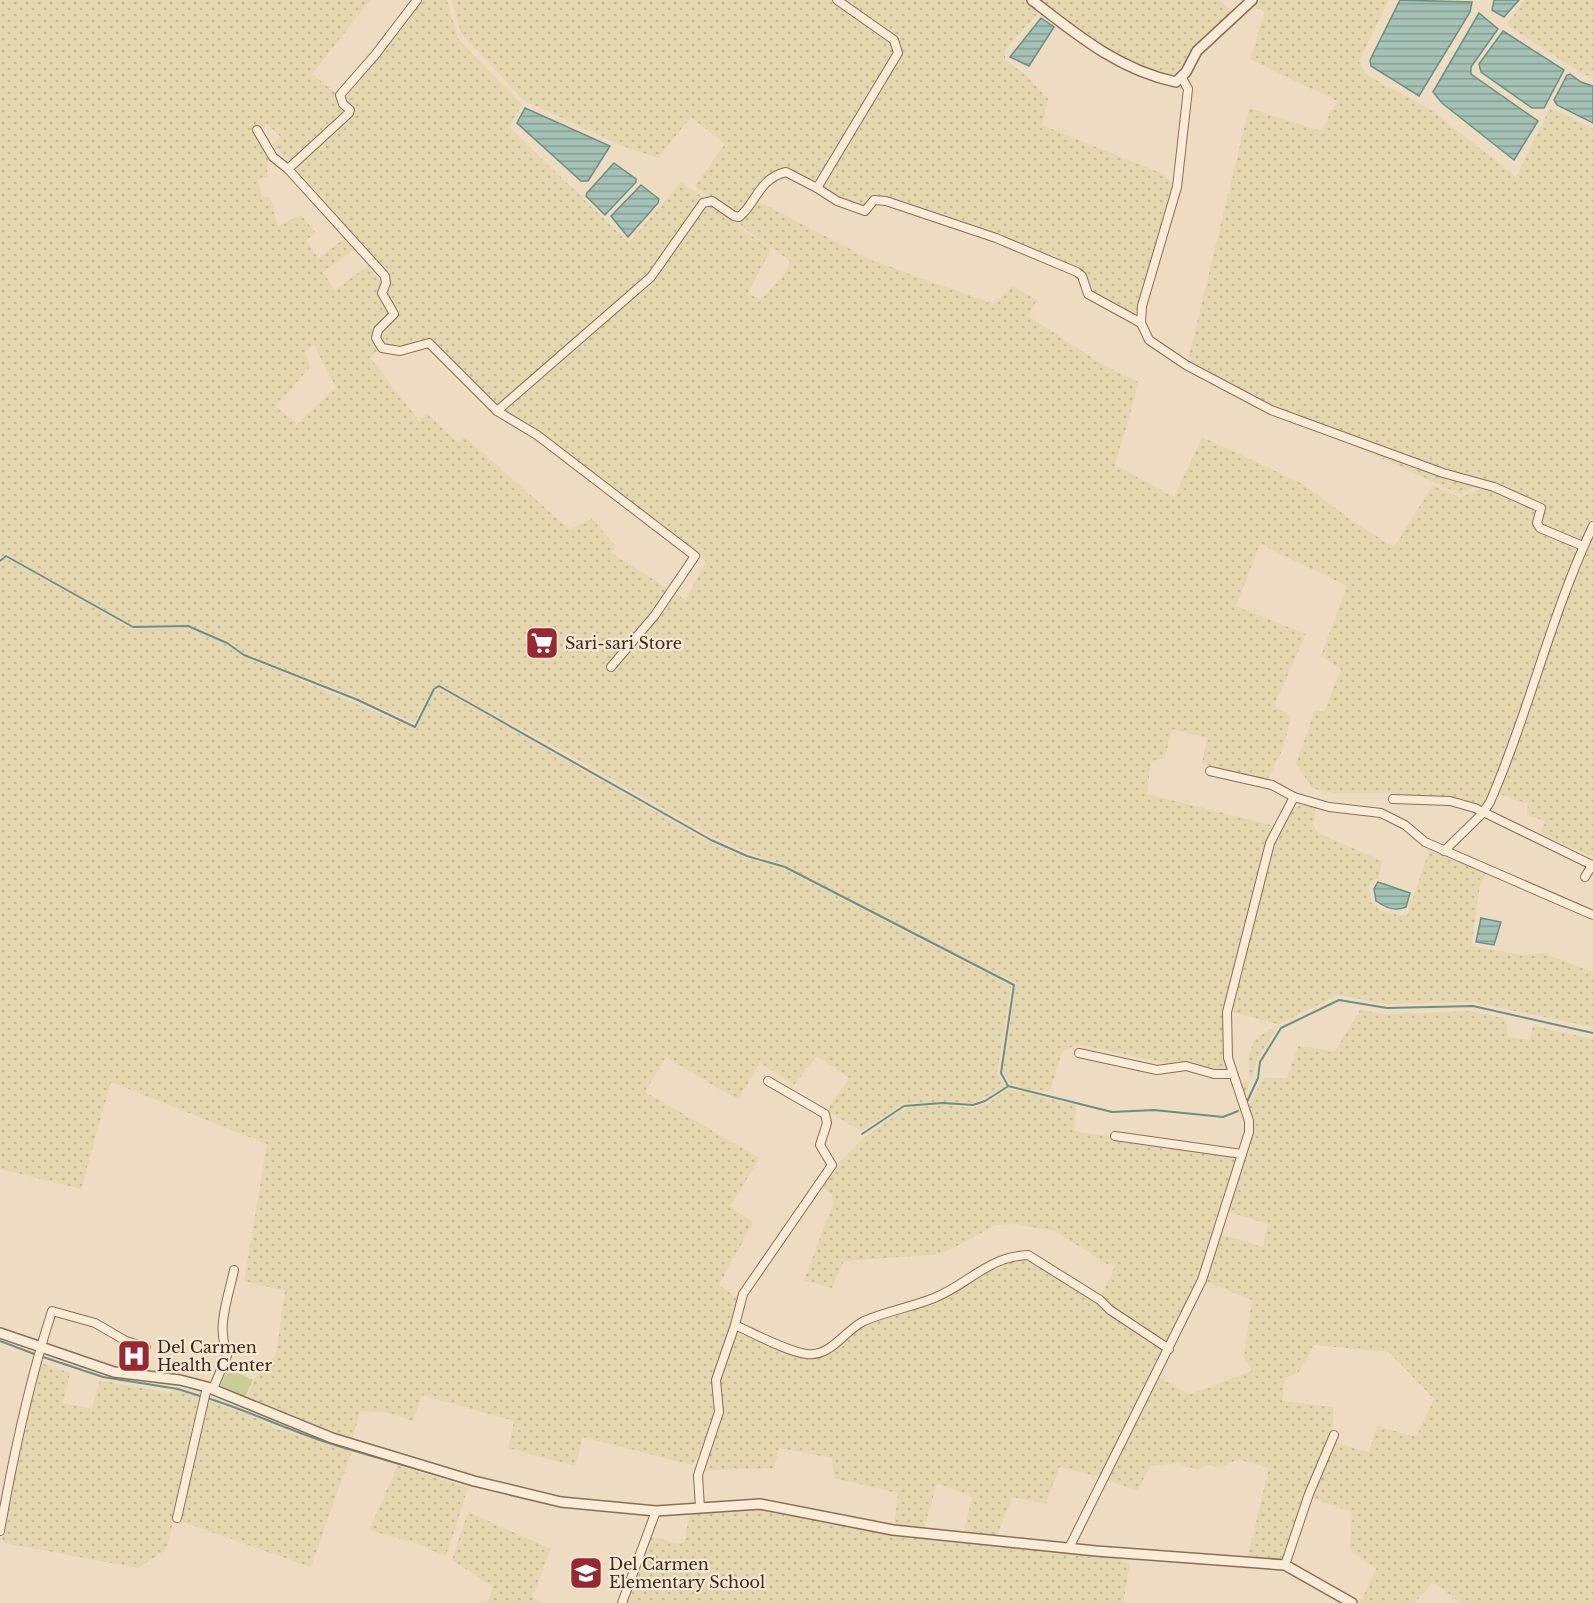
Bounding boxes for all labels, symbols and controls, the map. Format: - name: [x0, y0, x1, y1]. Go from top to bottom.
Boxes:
- supermarket icon: Sari-sari Store: [524, 625, 560, 661]
- place label: Sari-sari Store: [565, 633, 682, 653]
- place label: Del Carmen Health Center: [157, 1337, 273, 1375]
- hospital icon: Del Carmen Health Center: [116, 1338, 152, 1374]
- place label: Del Carmen Elementary School: [609, 1554, 765, 1592]
- school or university icon: Del Carmen Elementary School: [568, 1555, 604, 1591]

